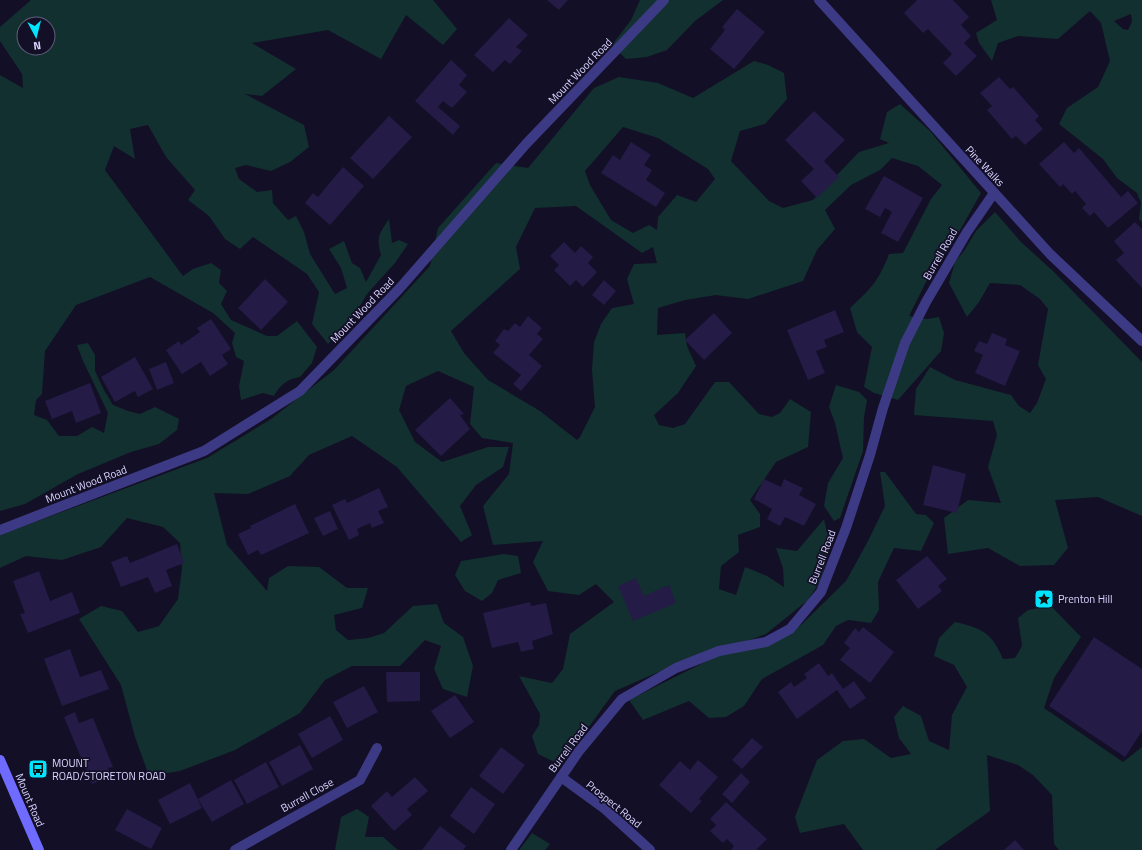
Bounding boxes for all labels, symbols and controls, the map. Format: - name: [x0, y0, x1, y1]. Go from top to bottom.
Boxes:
- north arrow: [16, 16, 56, 56]
- street label: Mount Wood Road: [544, 34, 616, 108]
- text: N: [32, 38, 42, 54]
- street label: Pine Walks: [962, 142, 1008, 190]
- street label: Burrell Road: [919, 225, 961, 283]
- street label: Mount Wood Road: [326, 273, 398, 347]
- street label: Mount Wood Road: [43, 461, 129, 507]
- street label: Burrell Road: [804, 527, 840, 586]
- place icon: Prenton Hill: [1033, 588, 1055, 610]
- place label: Prenton Hill: [1058, 591, 1113, 607]
- street label: Burrell Road: [544, 720, 592, 776]
- place label: MOUNT ROAD/STORETON ROAD: [52, 755, 166, 784]
- bus stop icon: MOUNT ROAD/STORETON ROAD: [27, 758, 49, 780]
- street label: Mount Road: [12, 771, 49, 829]
- street label: Burrell Close: [278, 774, 337, 816]
- street label: Prospect Road: [583, 777, 645, 832]

